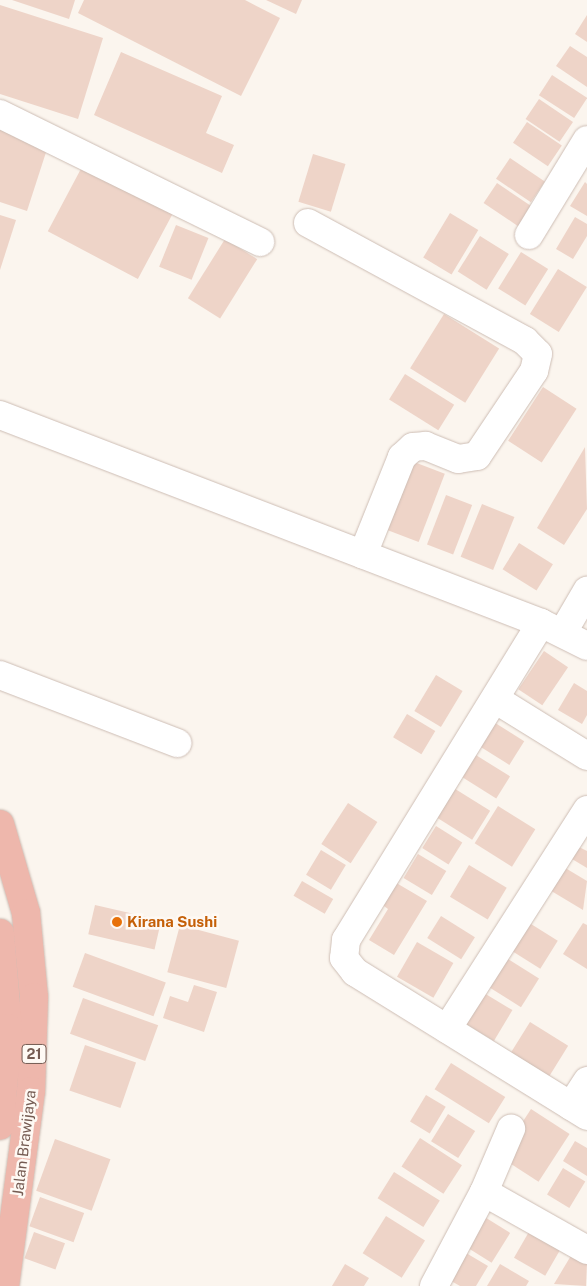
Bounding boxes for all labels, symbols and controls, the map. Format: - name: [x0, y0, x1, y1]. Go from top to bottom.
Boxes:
- place label: Kirana Sushi: [127, 913, 217, 931]
- marker: Kirana Sushi: [111, 916, 123, 928]
- road number: 21: [22, 1042, 46, 1066]
- street label: Jalan Brawijaya: [9, 1089, 39, 1197]

